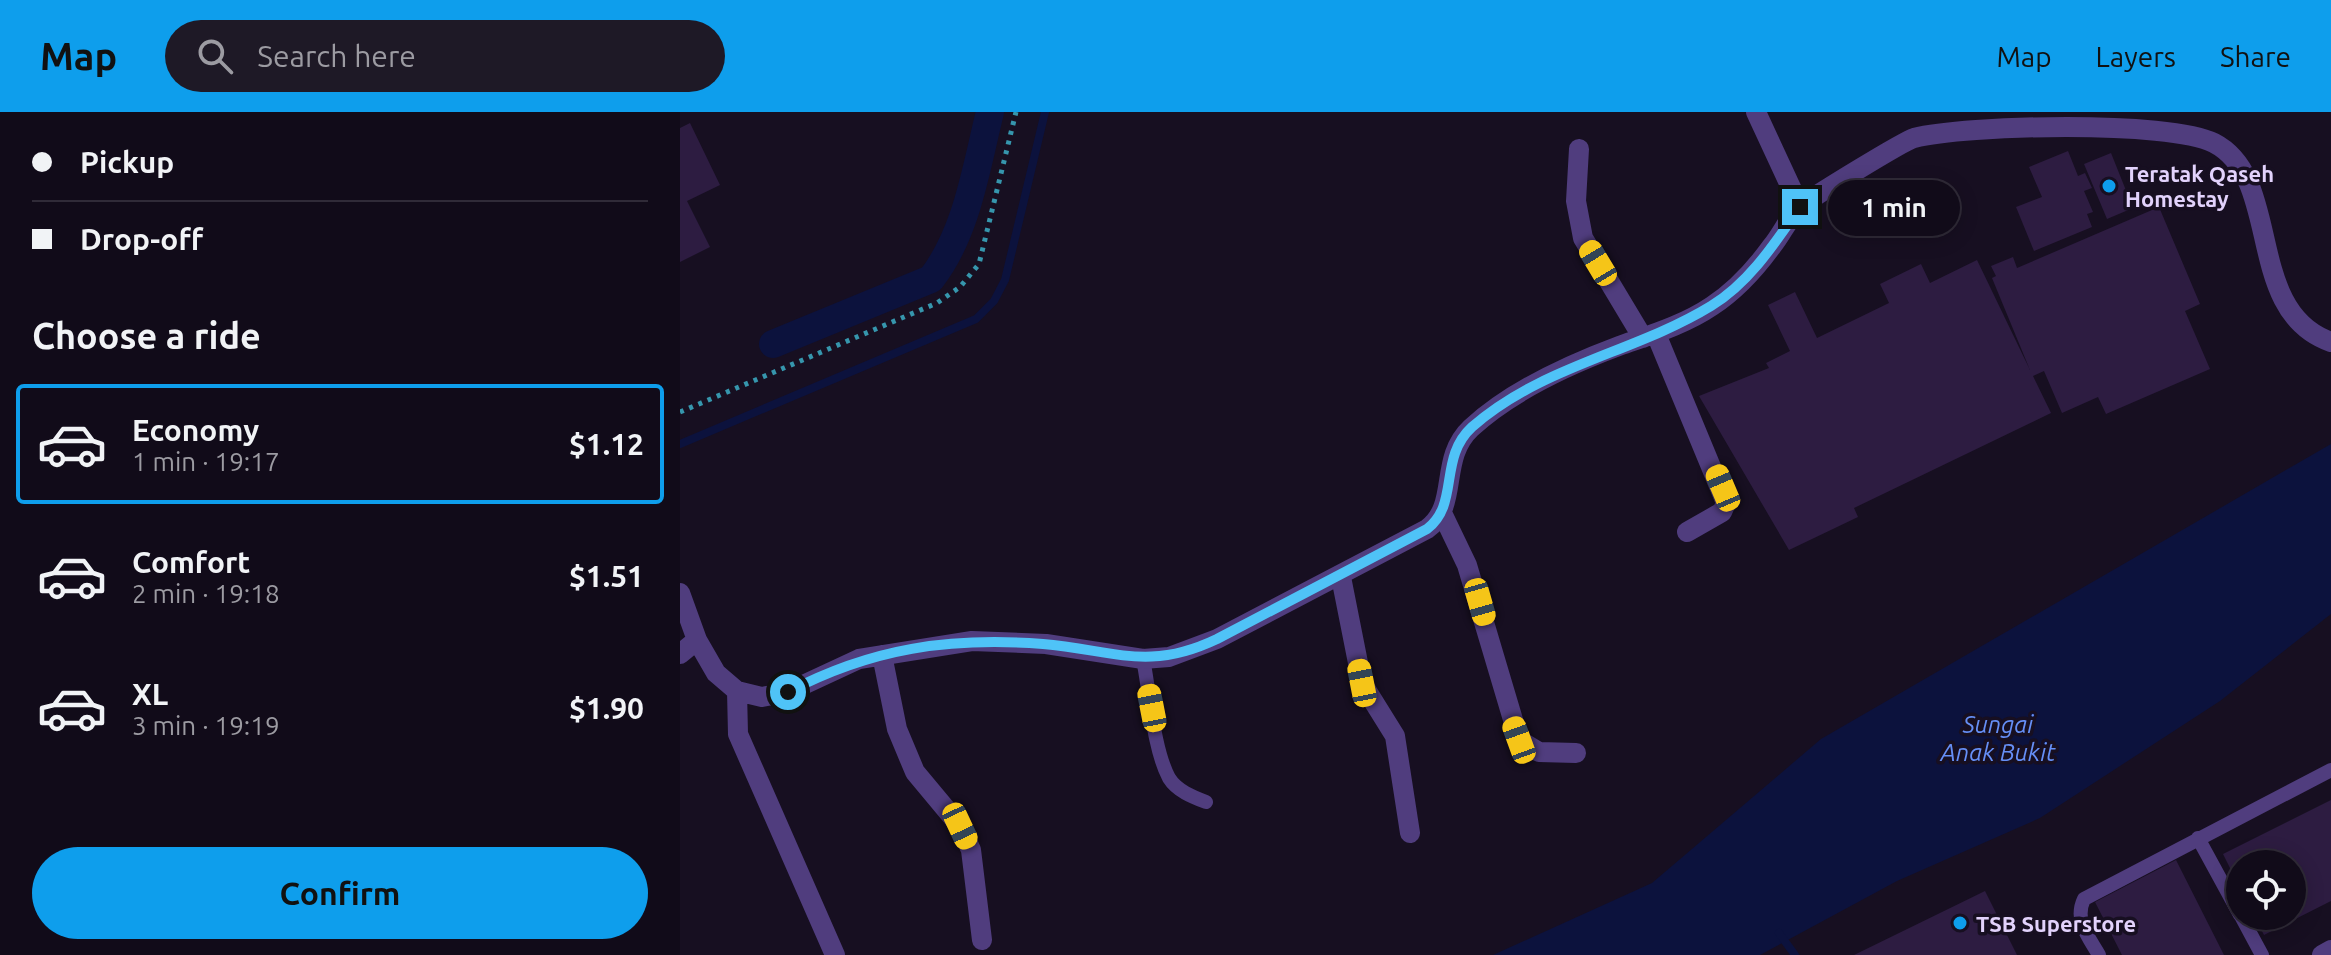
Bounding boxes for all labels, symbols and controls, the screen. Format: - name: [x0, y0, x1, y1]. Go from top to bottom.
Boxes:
- search box: [165, 20, 725, 92]
- icon: search: [193, 34, 237, 78]
- text: Map: [40, 35, 117, 77]
- text: Search here: [257, 39, 416, 73]
- text: Map: [1996, 41, 2052, 72]
- text: Layers: [2096, 41, 2176, 72]
- text: Share: [2220, 41, 2291, 72]
- text: Pickup: [80, 145, 174, 179]
- place label: Teratak Qaseh Homestay: [2125, 161, 2274, 211]
- marker: Teratak Qaseh Homestay: [2100, 177, 2118, 195]
- callout: 1 min: [1828, 179, 1960, 235]
- route end: [1782, 189, 1818, 225]
- text: 1 min: [1861, 193, 1927, 222]
- text: Drop-off: [80, 222, 203, 256]
- car: [1575, 236, 1621, 290]
- text: Choose a ride: [32, 315, 261, 356]
- icon: car: [36, 408, 108, 480]
- text: Economy: [132, 413, 259, 447]
- text: $1.12: [569, 427, 644, 461]
- text: 1 min · 19:17: [132, 447, 280, 476]
- car: [1703, 461, 1743, 515]
- icon: car: [36, 540, 108, 612]
- text: Comfort: [132, 545, 250, 579]
- text: $1.51: [569, 559, 644, 593]
- car: [1462, 576, 1498, 628]
- text: 2 min · 19:18: [132, 579, 280, 608]
- car: [1346, 657, 1378, 709]
- icon: car: [36, 672, 108, 744]
- route start: [770, 674, 806, 710]
- text: XL: [132, 677, 168, 711]
- car: [1136, 682, 1168, 734]
- text: $1.90: [569, 691, 644, 725]
- text: 3 min · 19:19: [132, 711, 280, 740]
- water label: Sungai Anak Bukit: [1939, 711, 2056, 766]
- car: [1500, 713, 1538, 767]
- car: [939, 799, 981, 853]
- button: Confirm: [32, 847, 648, 939]
- map controls: [2226, 850, 2306, 930]
- button: locate: [2226, 850, 2306, 930]
- place label: TSB Superstore: [1976, 911, 2136, 936]
- marker: TSB Superstore: [1951, 914, 1969, 932]

